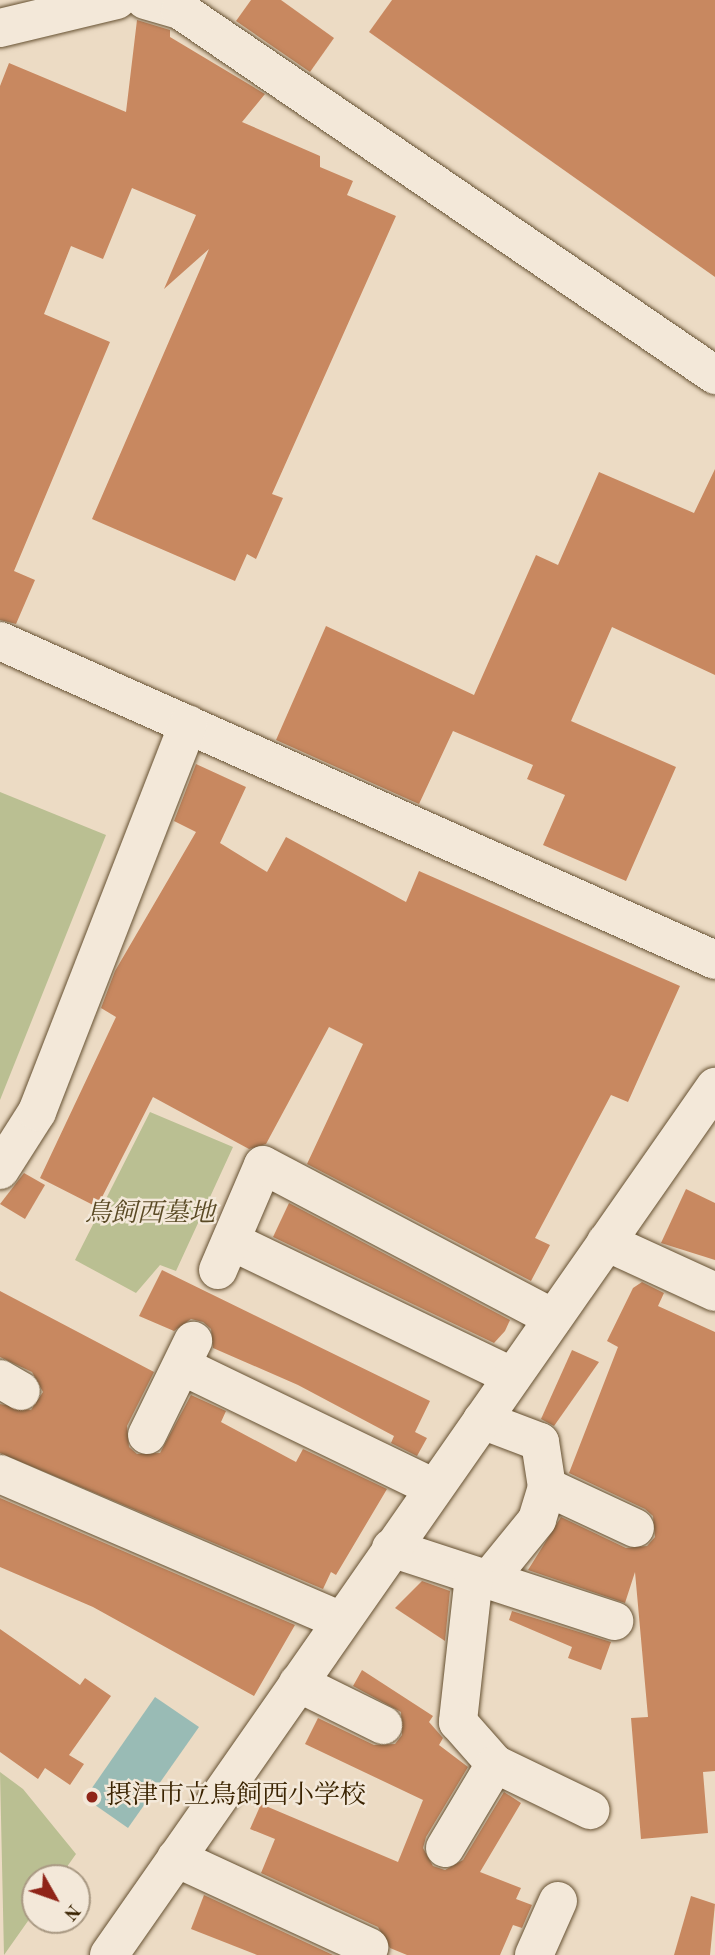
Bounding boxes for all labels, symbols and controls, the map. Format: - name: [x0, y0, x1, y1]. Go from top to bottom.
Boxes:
- park label: 鳥飼西墓地: [85, 1199, 215, 1231]
- place label: 摂津市立鳥飼西小学校: [106, 1781, 366, 1813]
- marker: 摂津市立鳥飼西小学校: [84, 1789, 100, 1805]
- north arrow: [21, 1864, 91, 1934]
- text: N: [59, 1900, 83, 1923]

